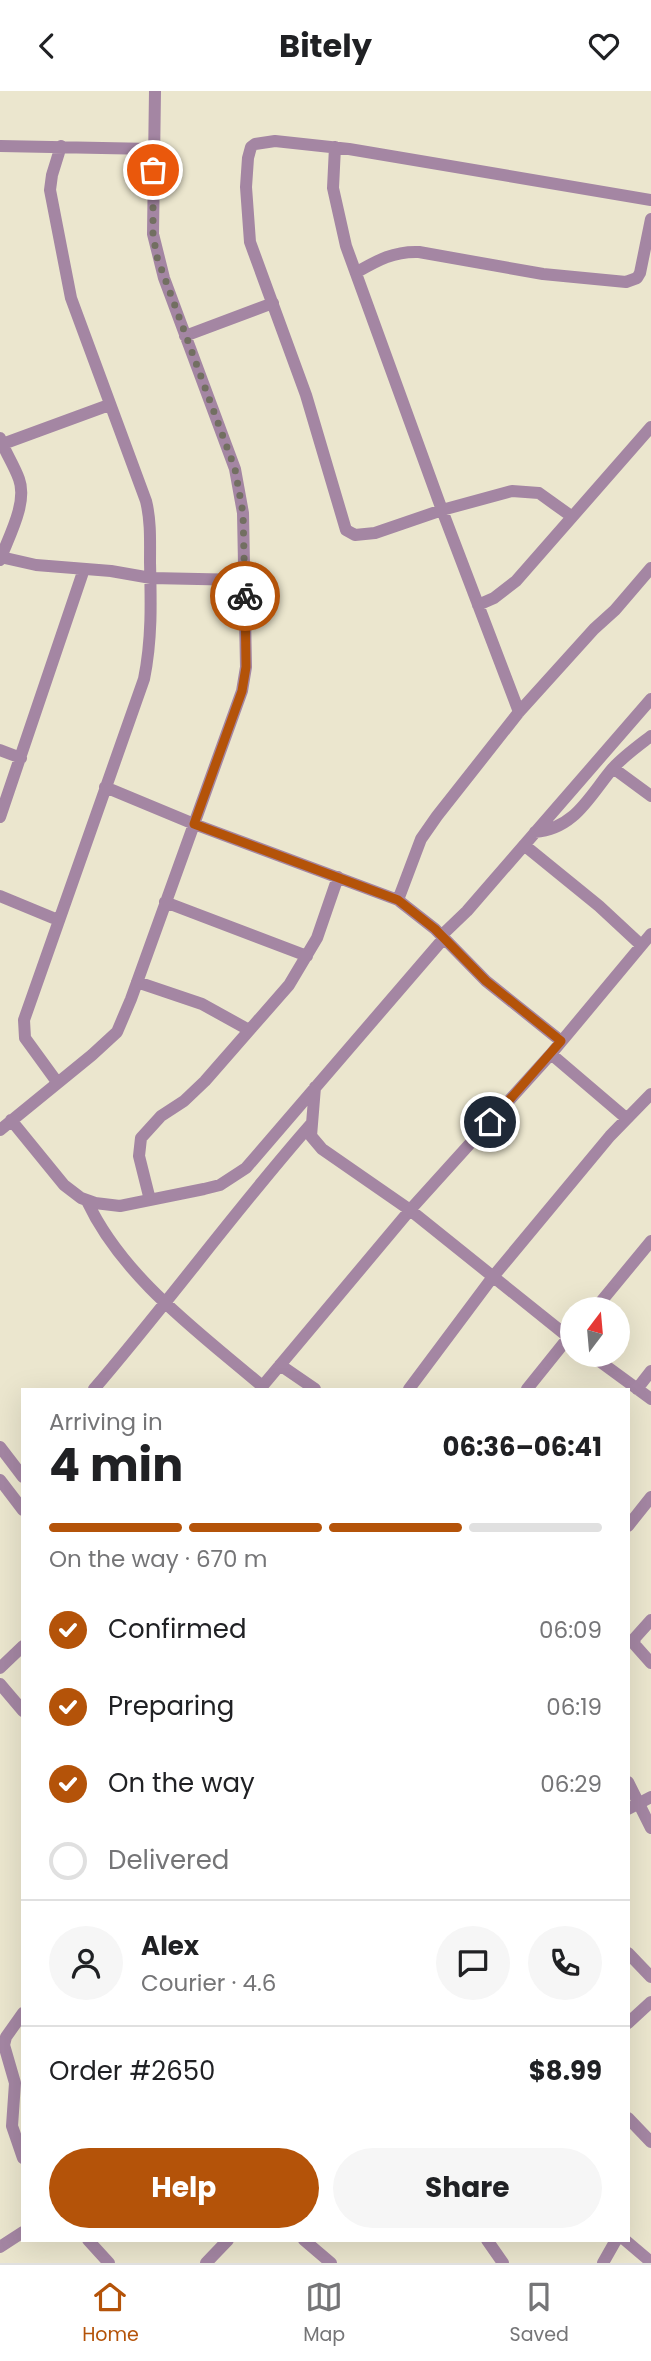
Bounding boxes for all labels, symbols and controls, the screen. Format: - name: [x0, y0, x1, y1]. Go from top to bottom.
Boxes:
- text: Bitely: [279, 23, 372, 68]
- icon: back: [28, 27, 66, 65]
- icon: heart: [585, 27, 623, 65]
- pin: [123, 140, 183, 200]
- icon: bag: [134, 151, 172, 189]
- courier: [210, 561, 280, 631]
- icon: bike: [226, 577, 264, 615]
- pin: [460, 1092, 520, 1152]
- icon: home: [471, 1103, 509, 1141]
- north arrow: [560, 1297, 630, 1367]
- map controls: [560, 1297, 630, 1367]
- text: Arriving in: [49, 1406, 163, 1438]
- text: 06:36–06:41: [442, 1429, 602, 1465]
- text: 4 min: [49, 1433, 183, 1497]
- text: On the way · 670 m: [49, 1543, 267, 1575]
- icon: check: [49, 1611, 87, 1649]
- text: Confirmed: [108, 1611, 246, 1647]
- text: 06:09: [539, 1614, 602, 1646]
- icon: check: [49, 1688, 87, 1726]
- text: Preparing: [108, 1688, 234, 1724]
- text: 06:19: [546, 1691, 602, 1723]
- icon: check: [49, 1765, 87, 1803]
- text: On the way: [108, 1765, 255, 1801]
- text: 06:29: [540, 1768, 602, 1800]
- text: Delivered: [108, 1842, 229, 1878]
- button: person: [49, 1926, 123, 2000]
- button: chat: [436, 1926, 510, 2000]
- button: phone: [528, 1926, 602, 2000]
- text: Alex: [141, 1928, 199, 1964]
- text: Courier · 4.6: [141, 1967, 276, 1999]
- text: Order #2650: [49, 2053, 215, 2089]
- text: $8.99: [529, 2053, 602, 2089]
- button: Help: [49, 2148, 319, 2228]
- button: Share: [333, 2148, 602, 2228]
- tab: Home: [82, 2278, 139, 2349]
- tab: Map: [303, 2278, 345, 2349]
- tab: Saved: [510, 2278, 569, 2349]

